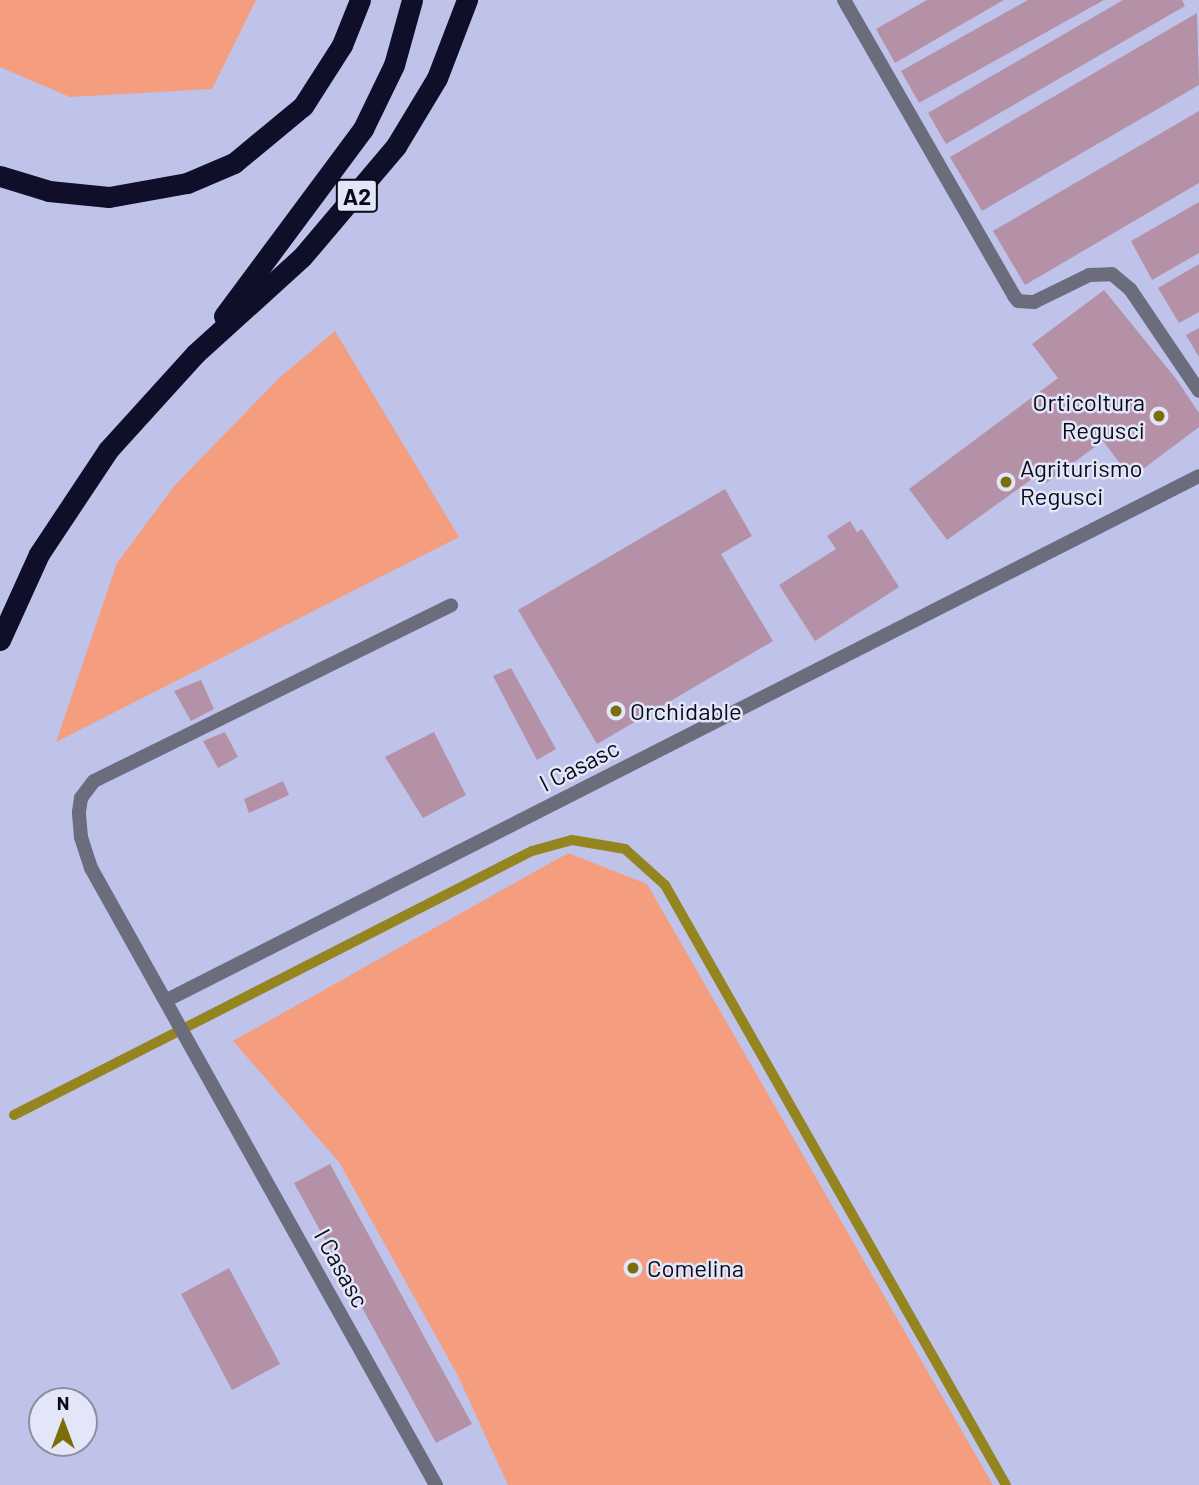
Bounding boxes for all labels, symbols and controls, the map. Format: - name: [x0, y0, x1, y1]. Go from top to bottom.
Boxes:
- road number: A2: [334, 176, 380, 216]
- place label: Orticoltura Regusci: [1033, 388, 1145, 444]
- marker: Orticoltura Regusci: [1151, 408, 1167, 424]
- place label: Agriturismo Regusci: [1020, 454, 1143, 510]
- marker: Agriturismo Regusci: [998, 474, 1014, 490]
- place label: Orchidable: [630, 697, 742, 725]
- marker: Orchidable: [608, 703, 624, 719]
- street label: I Casasc: [534, 733, 624, 797]
- street label: I Casasc: [309, 1224, 375, 1312]
- place label: Comelina: [647, 1254, 744, 1282]
- marker: Comelina: [625, 1260, 641, 1276]
- north arrow: [28, 1387, 98, 1457]
- text: N: [57, 1391, 69, 1414]

